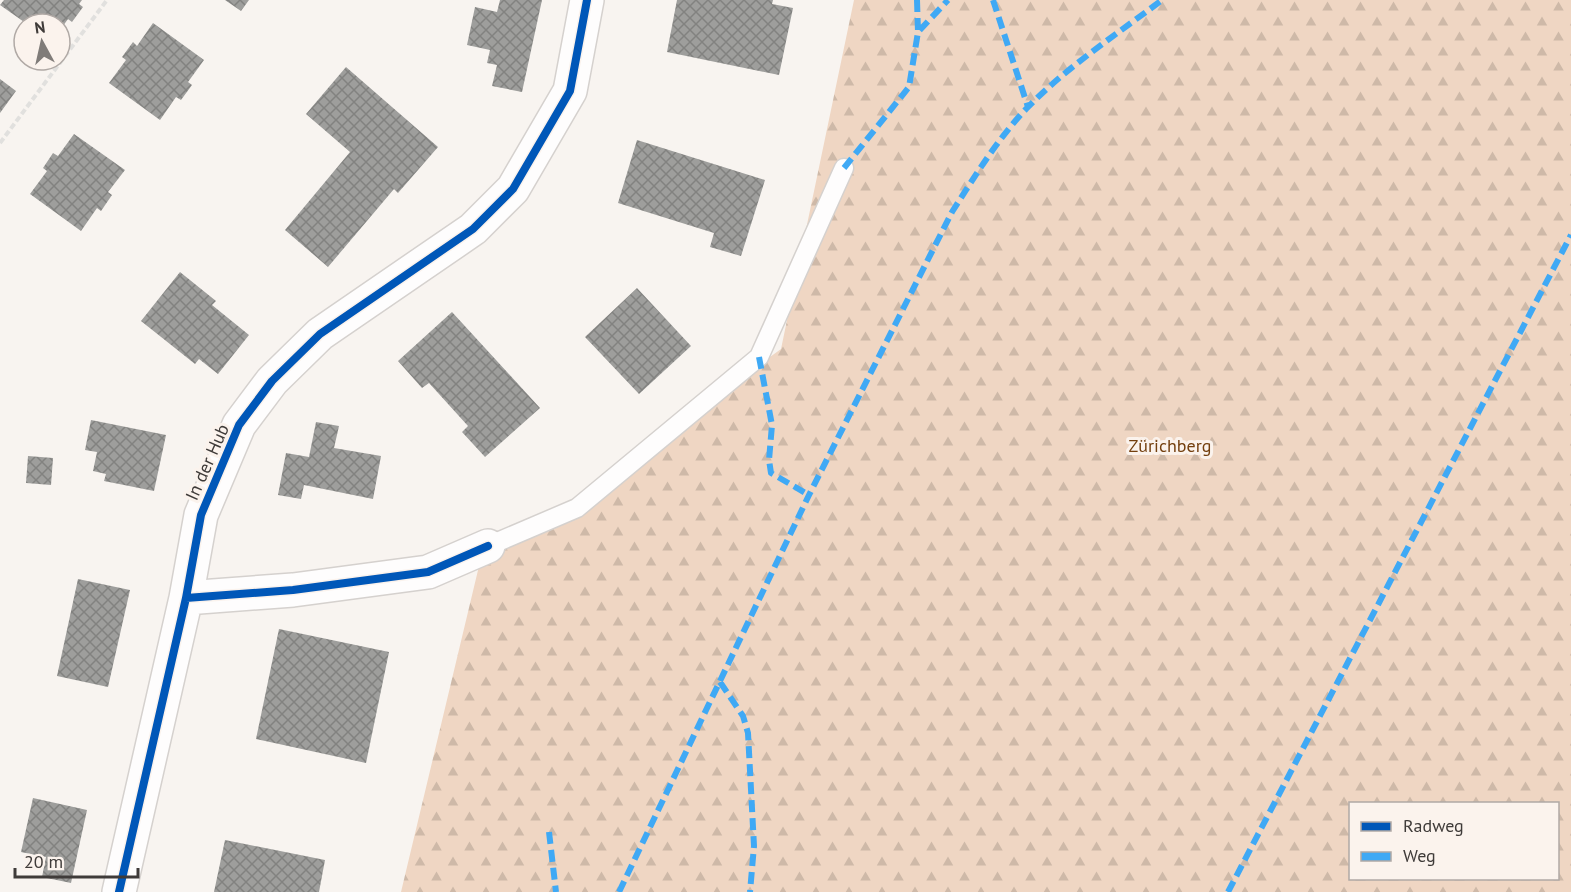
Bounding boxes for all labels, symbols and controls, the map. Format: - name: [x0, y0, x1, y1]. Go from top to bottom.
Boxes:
- north arrow: [12, 12, 72, 72]
- text: N: [33, 17, 47, 38]
- street label: In der Hub: [180, 420, 234, 504]
- park label: Zürichberg: [1128, 434, 1212, 457]
- legend: [1349, 802, 1559, 880]
- text: Radweg: [1403, 814, 1464, 837]
- scale bar: [15, 841, 138, 879]
- text: Weg: [1403, 844, 1436, 867]
- text: 20 m: [24, 850, 63, 873]

